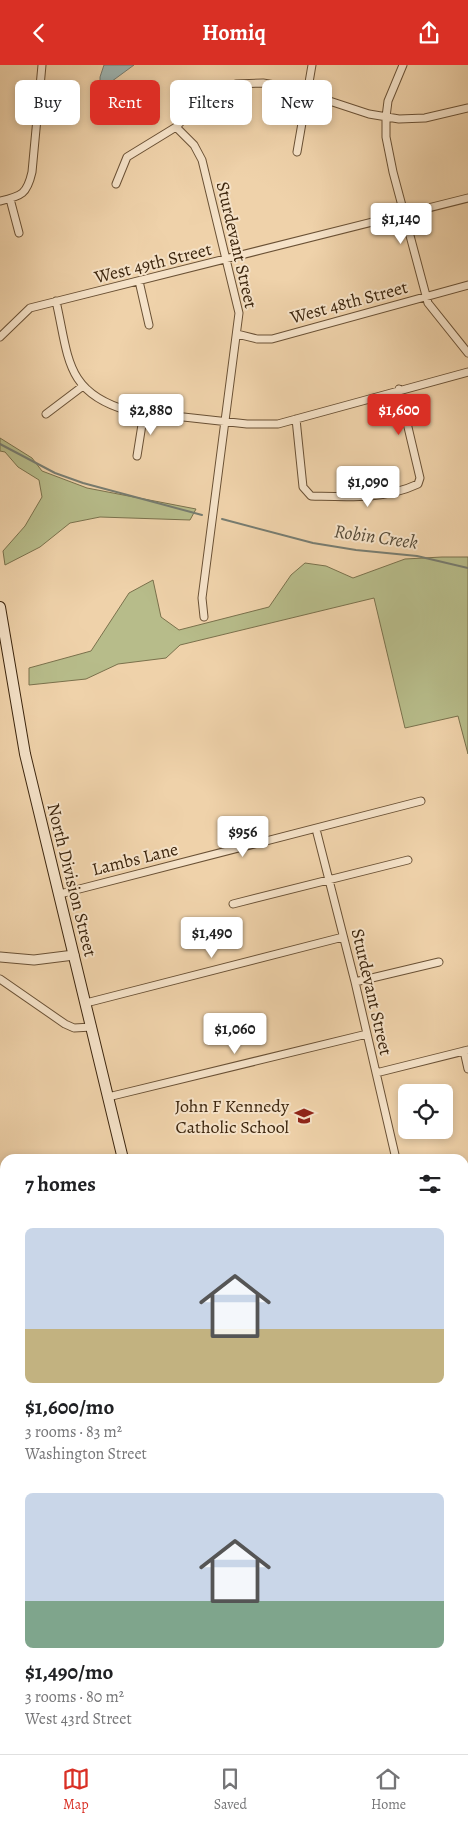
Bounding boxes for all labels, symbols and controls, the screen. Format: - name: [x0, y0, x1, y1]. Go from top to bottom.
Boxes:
- text: Homiq: [202, 18, 266, 48]
- icon: back: [25, 19, 53, 47]
- icon: share: [415, 19, 443, 47]
- chip: Buy: [15, 80, 80, 125]
- chip: Rent: [90, 80, 160, 125]
- chip: Filters: [170, 80, 252, 125]
- chip: New: [262, 80, 332, 125]
- street label: Sturdevant Street: [211, 179, 263, 311]
- pin: $1,140: [360, 203, 442, 245]
- text: $1,140: [382, 208, 420, 230]
- street label: West 49th Street: [91, 237, 214, 289]
- street label: West 48th Street: [287, 275, 410, 329]
- pin: $2,880: [110, 393, 192, 436]
- pin: $1,600: [358, 393, 440, 436]
- text: $2,880: [130, 399, 172, 421]
- text: $1,600: [378, 399, 420, 421]
- pin: $1,090: [327, 465, 409, 508]
- text: $1,090: [348, 471, 389, 493]
- water label: Robin Creek: [333, 518, 419, 556]
- street label: North Division Street: [41, 801, 103, 959]
- pin: $956: [213, 815, 273, 858]
- text: $956: [228, 821, 258, 843]
- street label: Lambs Lane: [89, 837, 181, 881]
- pin: $1,490: [171, 917, 253, 959]
- text: $1,490: [192, 922, 232, 944]
- street label: Sturdevant Street: [346, 926, 398, 1058]
- pin: $1,060: [194, 1013, 276, 1055]
- text: $1,060: [214, 1018, 256, 1040]
- map controls: [398, 1084, 453, 1139]
- button: locate: [398, 1084, 453, 1139]
- place label: John F Kennedy Catholic School: [175, 1094, 290, 1139]
- school or university icon: John F Kennedy Catholic School: [293, 1105, 315, 1127]
- text: 7 homes: [25, 1170, 96, 1198]
- icon: filters: [416, 1170, 444, 1198]
- icon: home: [190, 1261, 280, 1351]
- text: $1,600/mo: [25, 1393, 114, 1421]
- text: 3 rooms · 83 m²: [25, 1421, 122, 1443]
- text: Washington Street: [25, 1443, 147, 1465]
- icon: home: [190, 1526, 280, 1616]
- text: $1,490/mo: [25, 1658, 113, 1686]
- text: 3 rooms · 80 m²: [25, 1686, 124, 1708]
- text: West 43rd Street: [25, 1708, 132, 1730]
- tab: Map: [62, 1765, 90, 1814]
- tab: Saved: [214, 1765, 247, 1814]
- tab: Home: [371, 1765, 406, 1814]

